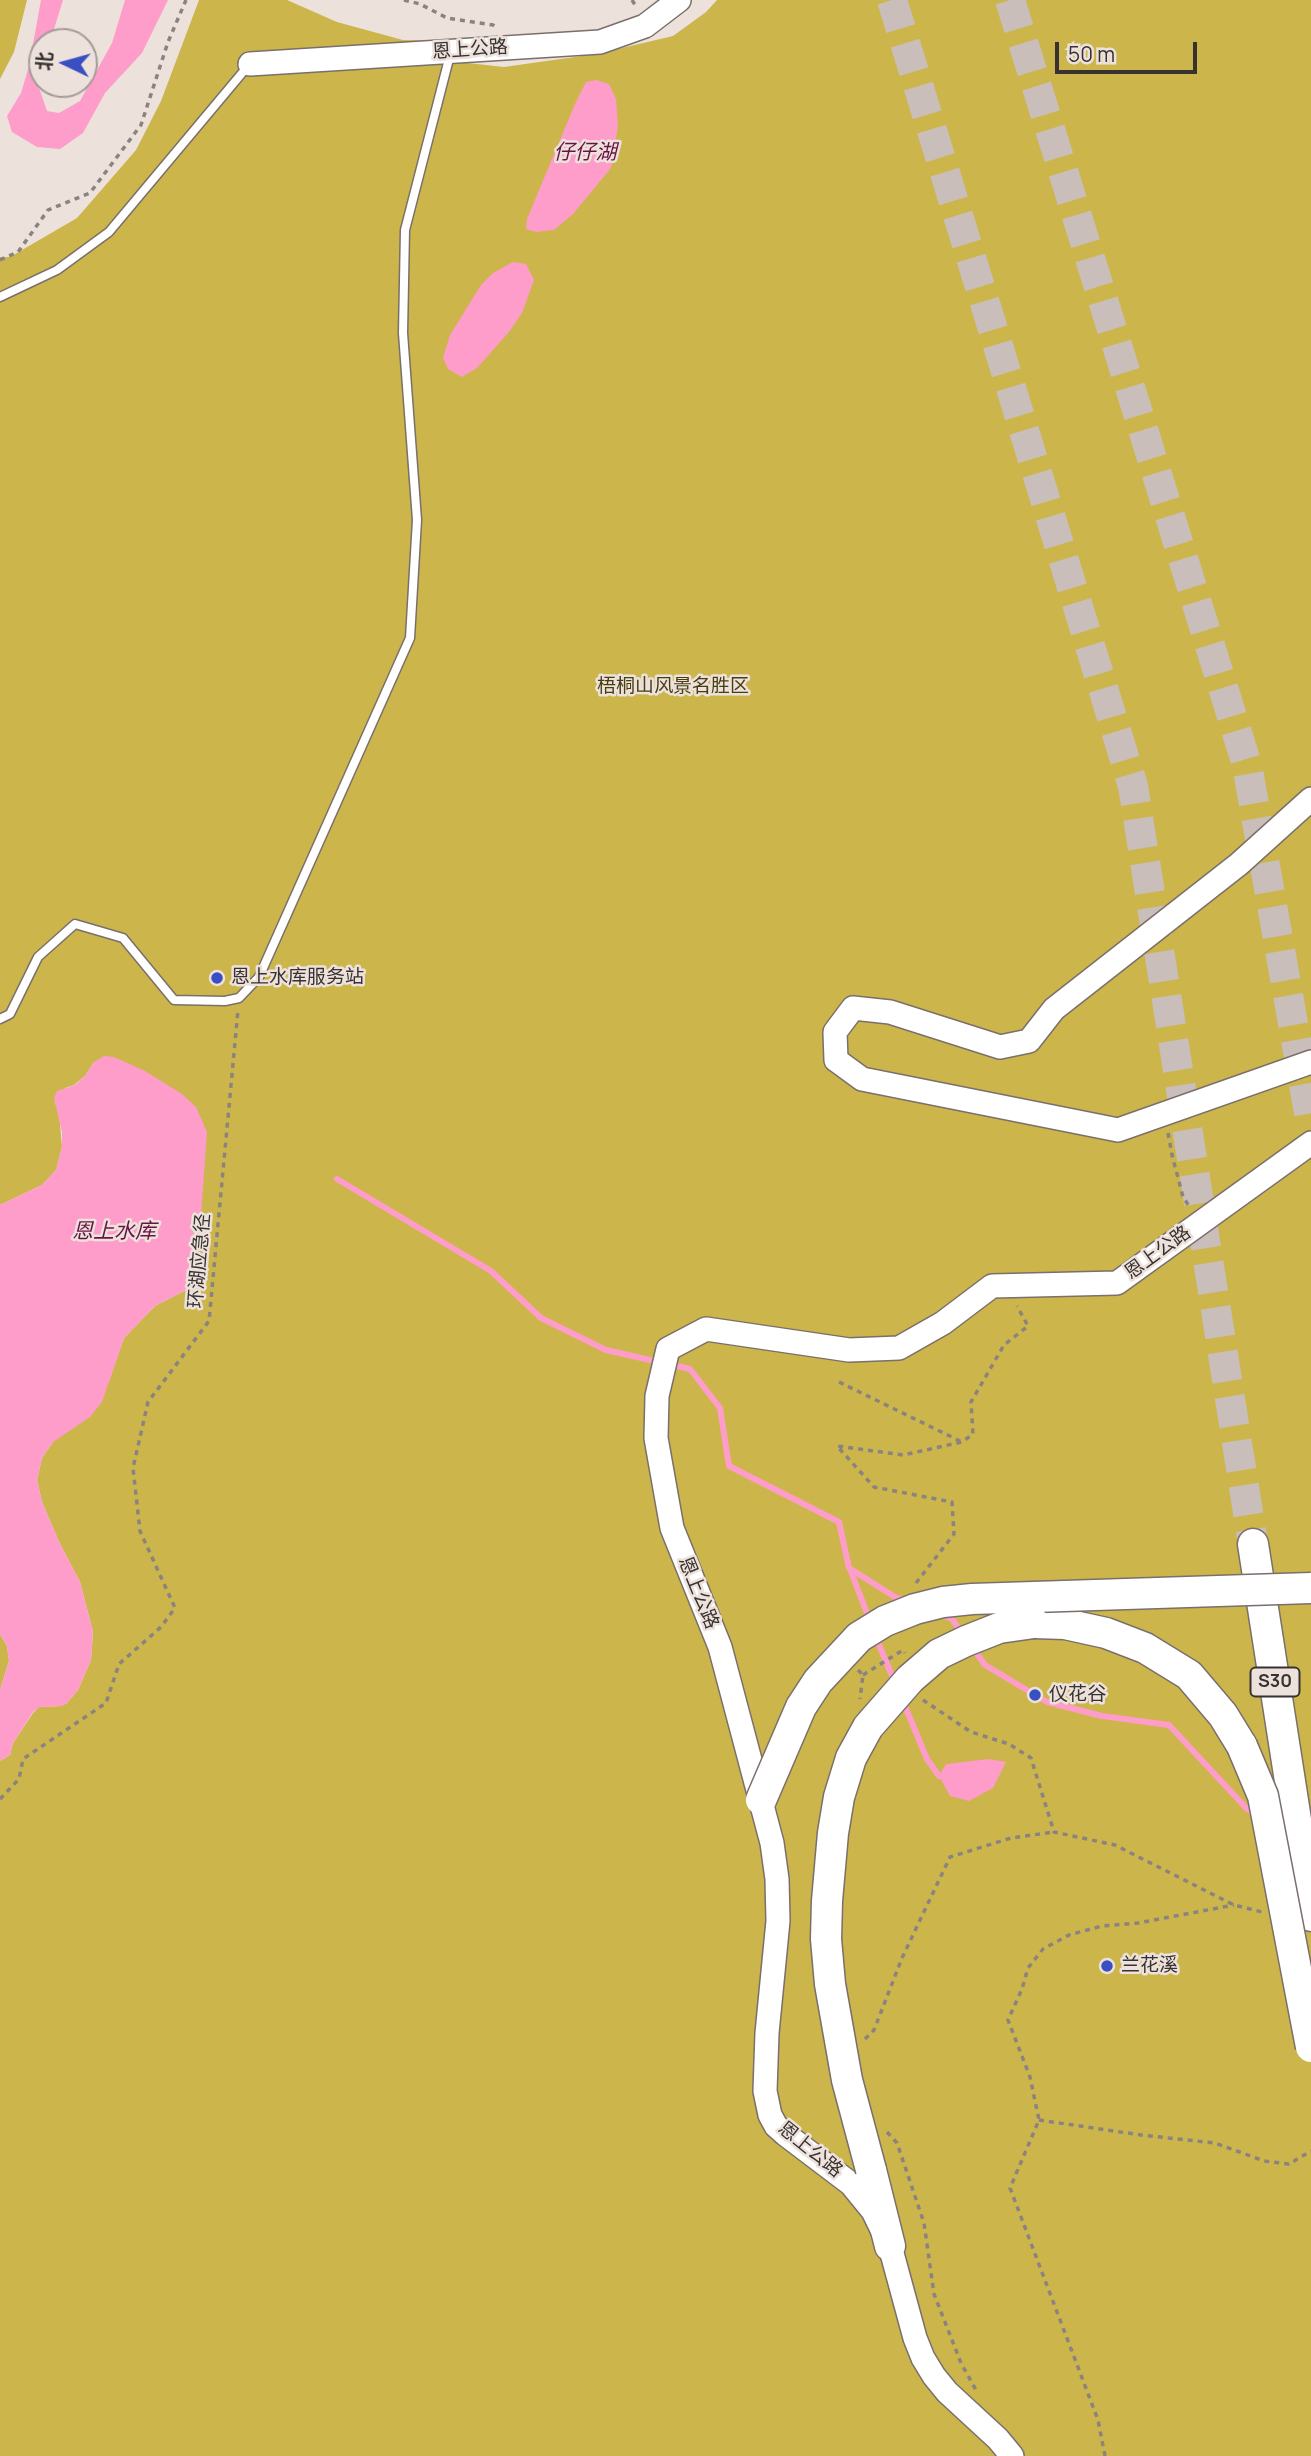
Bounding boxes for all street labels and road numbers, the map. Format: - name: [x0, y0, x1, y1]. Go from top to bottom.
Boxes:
- street label: 恩上公路: [431, 36, 509, 64]
- street label: 环湖应急径: [185, 1213, 215, 1309]
- street label: 恩上公路: [1121, 1221, 1195, 1285]
- street label: 恩上公路: [673, 1553, 723, 1633]
- road number: S30: [1250, 1667, 1300, 1696]
- street label: 恩上公路: [773, 2117, 847, 2183]

